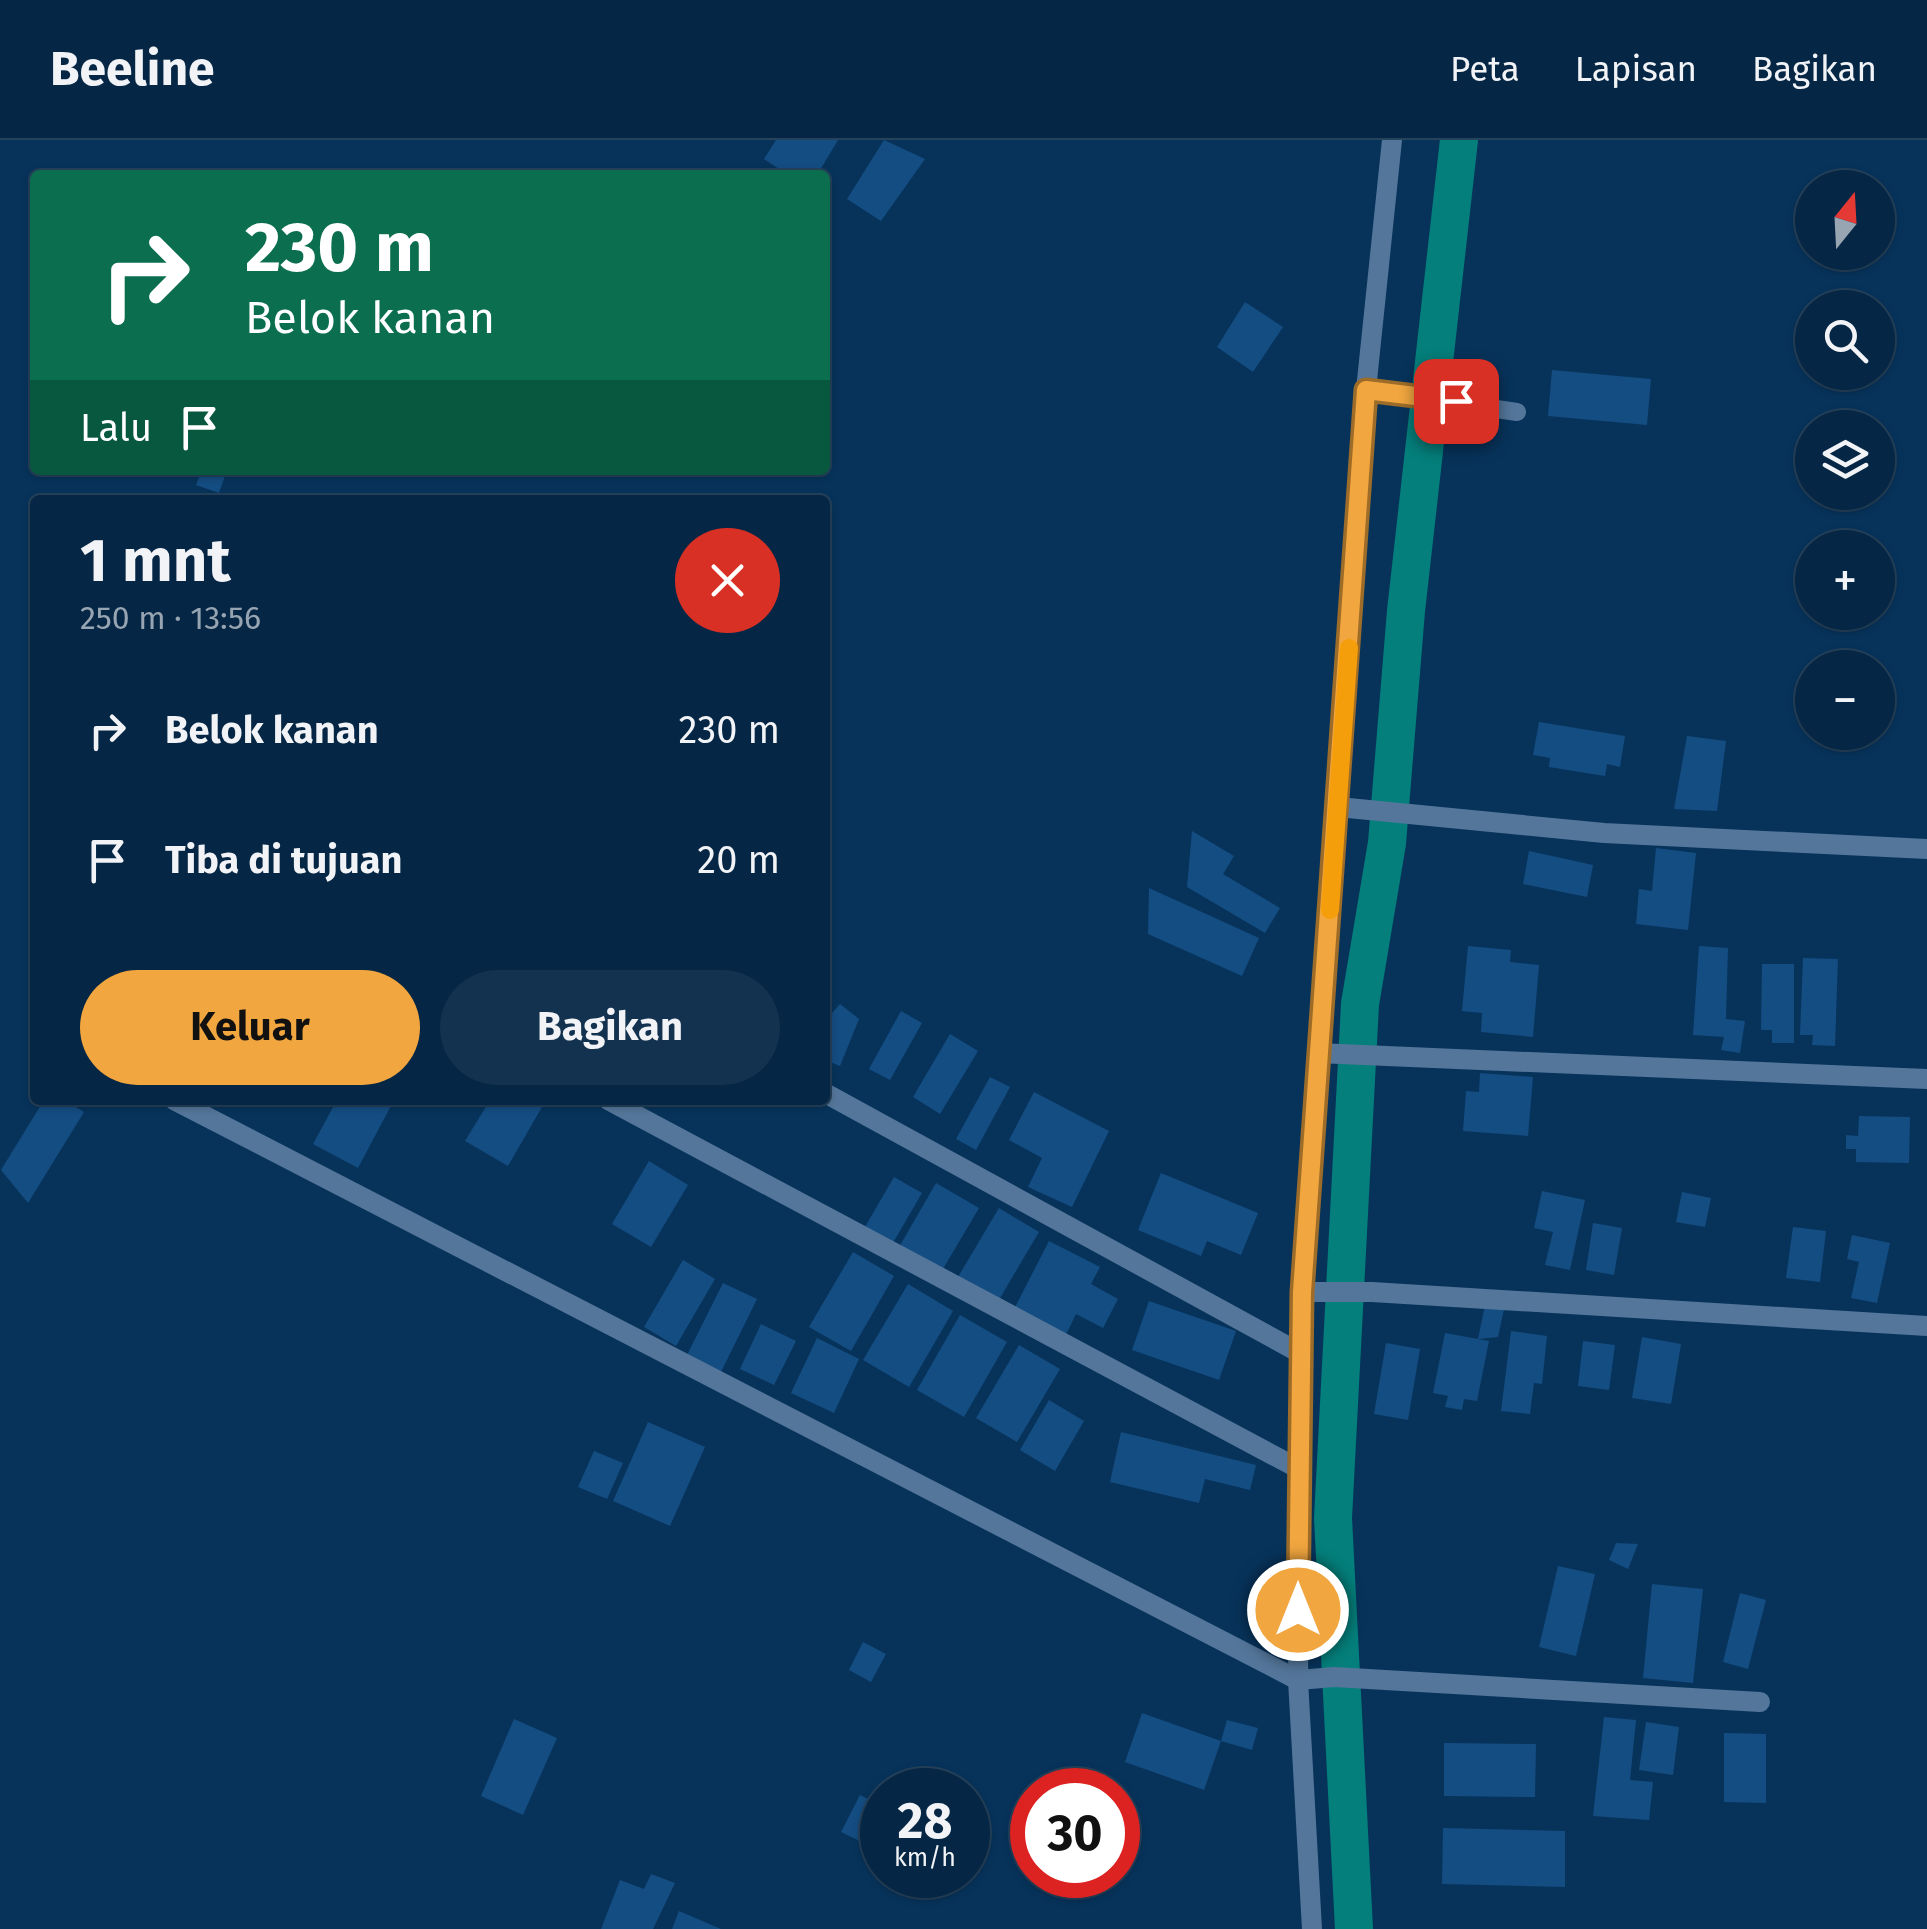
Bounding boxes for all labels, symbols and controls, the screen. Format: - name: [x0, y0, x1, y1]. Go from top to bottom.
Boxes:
- text: Beeline: [50, 40, 215, 98]
- text: Peta: [1450, 48, 1520, 90]
- text: Lapisan: [1575, 48, 1697, 90]
- text: Bagikan: [1752, 48, 1877, 90]
- north arrow: [1795, 170, 1895, 270]
- map controls: [1795, 170, 1895, 750]
- text: 230 m: [245, 206, 434, 290]
- icon: right: [80, 210, 210, 340]
- button: search: [1795, 290, 1895, 390]
- text: Belok kanan: [245, 291, 495, 345]
- pin: [1414, 359, 1499, 444]
- icon: arrive: [1429, 374, 1484, 429]
- icon: arrive: [172, 400, 227, 455]
- text: Lalu: [80, 405, 152, 451]
- button: layers: [1795, 410, 1895, 510]
- text: 1 mnt: [80, 525, 231, 597]
- button: close: [675, 528, 780, 633]
- button: +: [1795, 530, 1895, 630]
- text: 250 m · 13:56: [80, 599, 261, 637]
- button: −: [1795, 650, 1895, 750]
- icon: right: [80, 703, 135, 758]
- text: Belok kanan: [165, 707, 379, 753]
- text: 230 m: [679, 707, 780, 753]
- icon: arrive: [80, 833, 135, 888]
- text: Tiba di tujuan: [165, 837, 402, 883]
- text: 20 m: [697, 837, 780, 883]
- button: Keluar: [80, 970, 420, 1085]
- button: Bagikan: [440, 970, 780, 1085]
- position arrow: [1246, 1558, 1350, 1662]
- speed limit sign: 30: [1010, 1768, 1140, 1898]
- text: 28: [898, 1791, 952, 1851]
- text: km/h: [894, 1843, 956, 1873]

